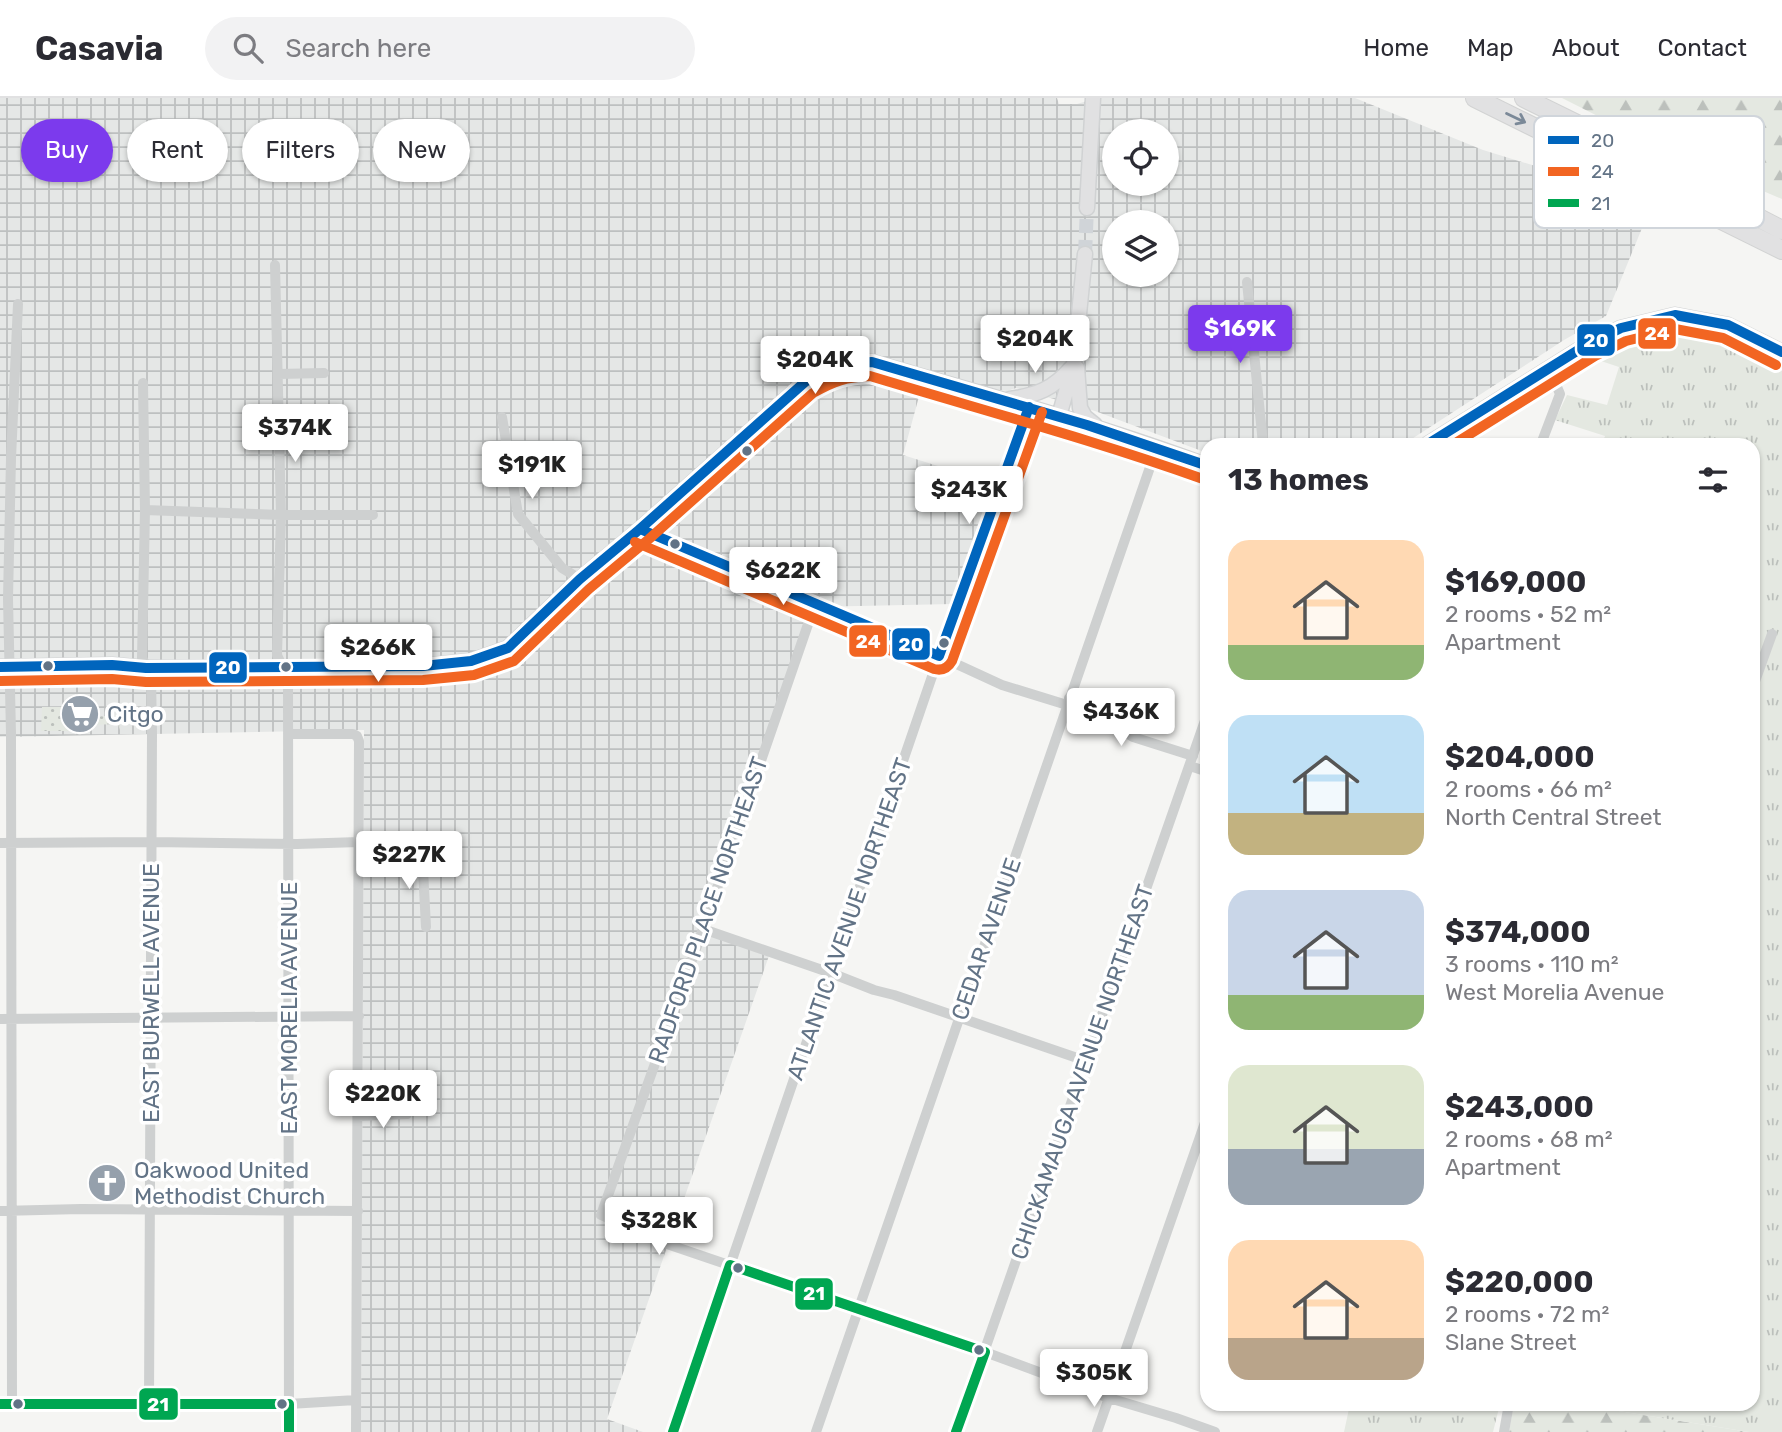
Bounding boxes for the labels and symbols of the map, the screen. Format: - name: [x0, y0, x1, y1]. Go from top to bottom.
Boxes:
- one-way arrow: [1505, 112, 1526, 126]
- legend: [1534, 116, 1764, 228]
- text: 20: [1591, 129, 1614, 152]
- text: 24: [1591, 160, 1614, 183]
- text: 21: [1591, 192, 1610, 215]
- pin: $169K: [1191, 306, 1289, 365]
- pin: $204K: [986, 316, 1084, 375]
- line badge: 24: [1637, 317, 1677, 350]
- text: 24: [1644, 322, 1670, 345]
- line badge: 20: [1576, 323, 1616, 357]
- text: 20: [1583, 329, 1609, 352]
- pin: $204K: [766, 336, 864, 396]
- pin: $374K: [246, 404, 344, 464]
- pin: $191K: [483, 442, 581, 501]
- unlabelled marker: [740, 444, 754, 458]
- pin: $243K: [920, 466, 1018, 526]
- unlabelled marker: [668, 537, 682, 551]
- pin: $622K: [734, 547, 832, 607]
- pin: $266K: [329, 624, 427, 684]
- line badge: 24: [848, 624, 888, 658]
- line badge: 20: [891, 627, 931, 661]
- text: 24: [855, 630, 881, 653]
- text: 20: [898, 633, 924, 656]
- unlabelled marker: [937, 636, 951, 650]
- line badge: 20: [208, 651, 248, 684]
- text: 20: [215, 656, 241, 679]
- unlabelled marker: [41, 659, 55, 673]
- unlabelled marker: [279, 660, 293, 674]
- pin: $436K: [1072, 688, 1170, 748]
- supermarket icon: Citgo: [59, 693, 101, 735]
- place label: Citgo: [107, 700, 164, 728]
- street label: RADFORD PLACE NORTHEAST: [642, 753, 774, 1067]
- street label: ATLANTIC AVENUE NORTHEAST: [781, 754, 917, 1084]
- pin: $227K: [360, 832, 458, 891]
- street label: CEDAR AVENUE: [945, 854, 1027, 1024]
- street label: EAST BURWELL AVENUE: [137, 863, 165, 1123]
- street label: CHICKAMAUGA AVENUE NORTHEAST: [1004, 881, 1160, 1263]
- street label: EAST MORELIA AVENUE: [275, 882, 303, 1134]
- pin: $220K: [334, 1070, 432, 1130]
- place label: Oakwood United Methodist Church: [134, 1156, 325, 1210]
- church icon: Oakwood United Methodist Church: [86, 1162, 128, 1204]
- pin: $328K: [610, 1198, 708, 1257]
- unlabelled marker: [731, 1261, 745, 1275]
- line badge: 21: [794, 1277, 834, 1311]
- text: 21: [803, 1282, 825, 1305]
- unlabelled marker: [972, 1343, 986, 1357]
- pin: $305K: [1045, 1350, 1143, 1409]
- line badge: 21: [138, 1387, 179, 1421]
- text: 21: [147, 1393, 169, 1416]
- unlabelled marker: [11, 1397, 25, 1411]
- unlabelled marker: [275, 1397, 289, 1411]

